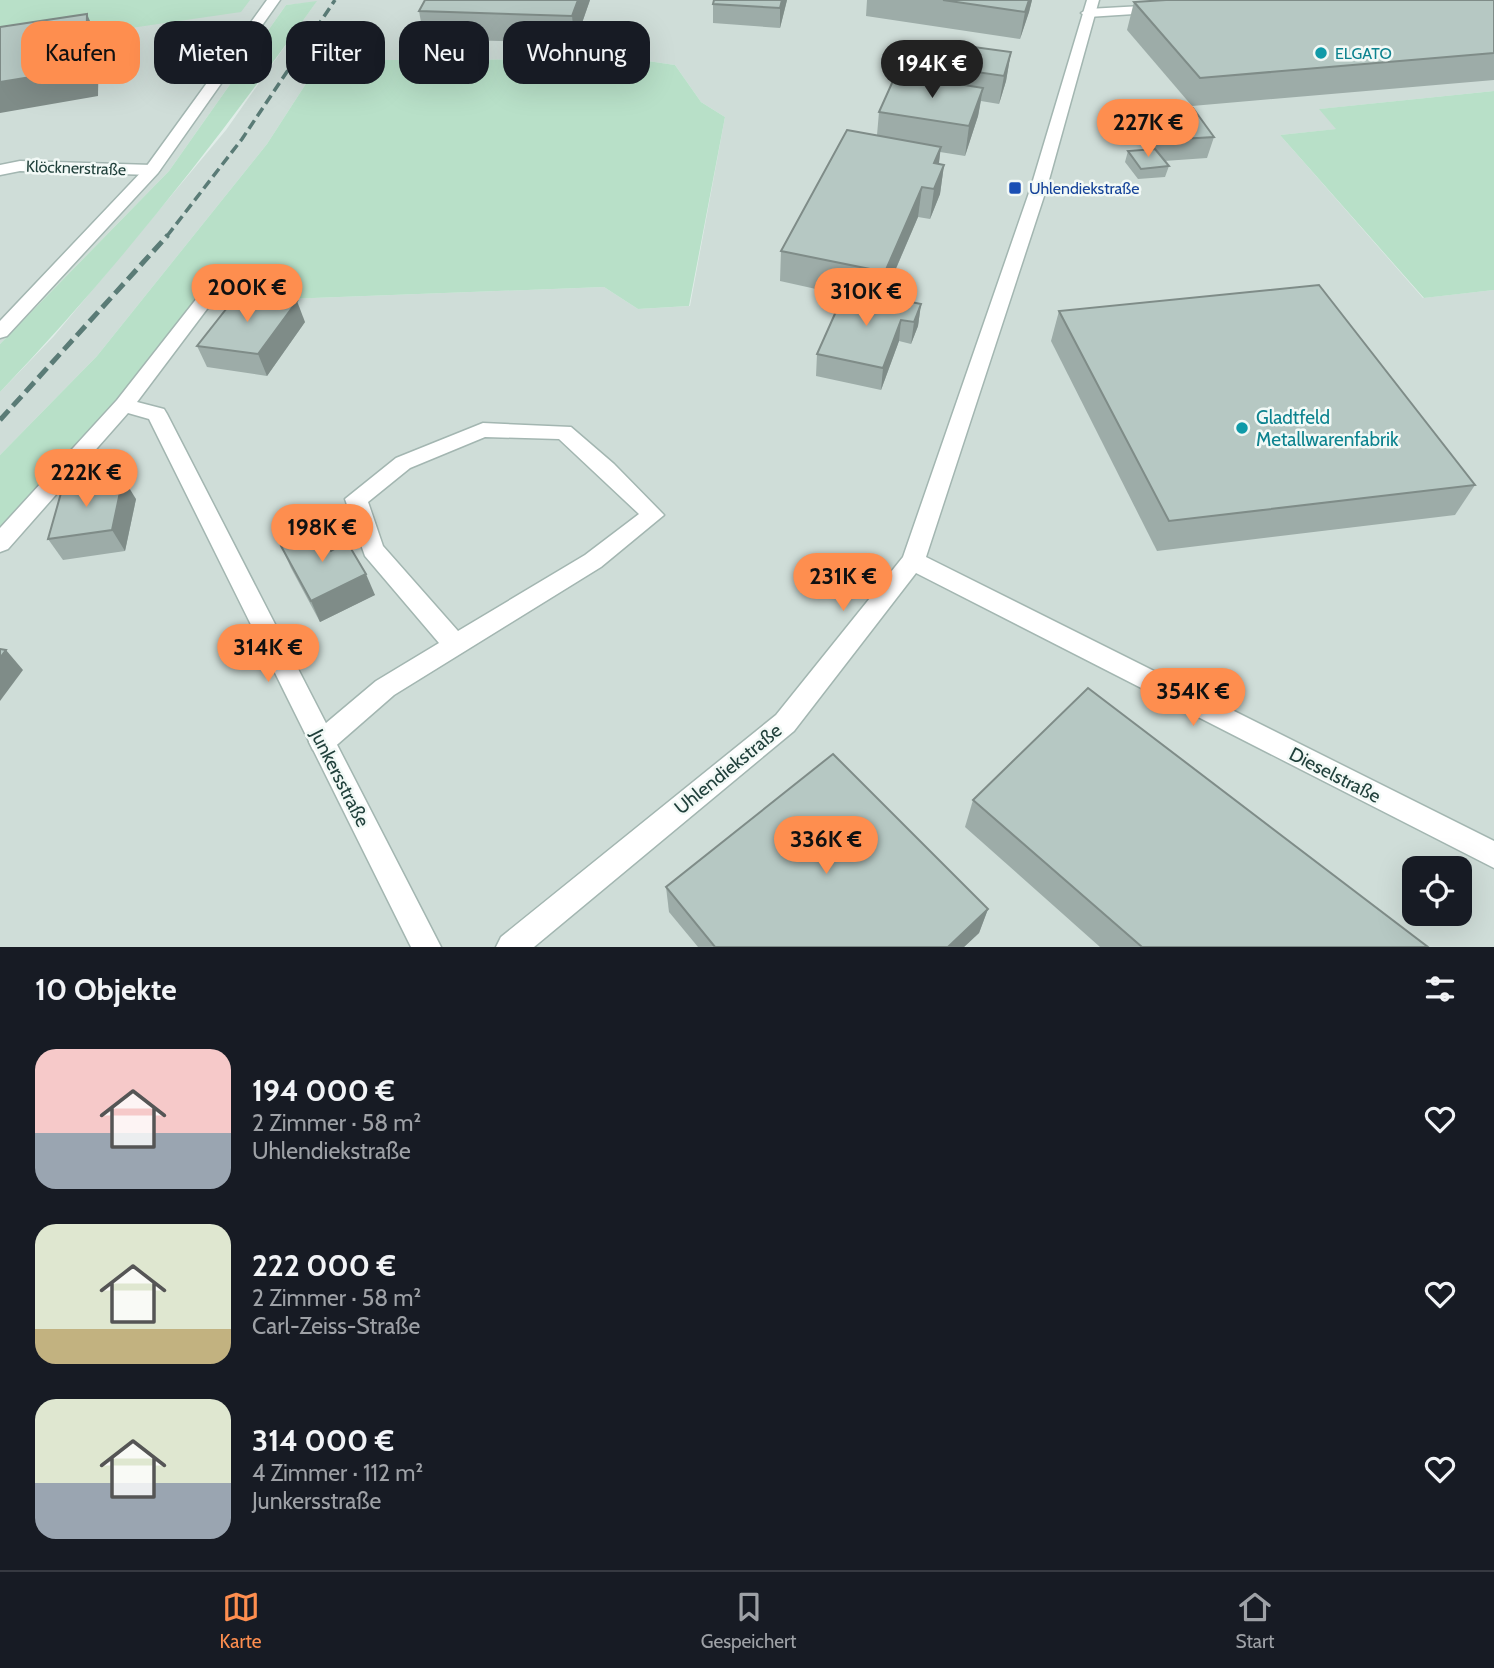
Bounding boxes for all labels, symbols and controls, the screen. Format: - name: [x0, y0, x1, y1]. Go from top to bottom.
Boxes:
- chip: Kaufen: [21, 21, 140, 84]
- chip: Mieten: [154, 21, 272, 84]
- chip: Filter: [286, 21, 385, 84]
- chip: Neu: [399, 21, 489, 84]
- chip: Wohnung: [503, 21, 650, 84]
- pin: 194K €: [875, 41, 989, 100]
- place label: ELGATO: [1335, 44, 1392, 63]
- marker: ELGATO: [1313, 45, 1329, 61]
- text: 194K €: [897, 49, 967, 77]
- pin: 227K €: [1091, 100, 1205, 159]
- text: 227K €: [1113, 108, 1183, 136]
- street label: Klöcknerstraße: [26, 157, 126, 179]
- place label: Uhlendiekstraße: [1029, 179, 1140, 198]
- marker: Uhlendiekstraße: [1007, 180, 1023, 196]
- pin: 200K €: [190, 264, 304, 324]
- pin: 310K €: [809, 268, 923, 328]
- text: 200K €: [208, 273, 286, 301]
- text: 310K €: [830, 277, 902, 305]
- place label: Gladtfeld Metallwarenfabrik: [1256, 406, 1399, 451]
- marker: Gladtfeld Metallwarenfabrik: [1234, 420, 1250, 436]
- pin: 222K €: [29, 449, 143, 509]
- text: 222K €: [51, 458, 121, 486]
- pin: 198K €: [265, 504, 379, 564]
- text: 198K €: [287, 513, 357, 541]
- pin: 231K €: [786, 554, 900, 613]
- text: 231K €: [809, 562, 877, 590]
- pin: 314K €: [211, 624, 325, 684]
- text: 314K €: [233, 633, 303, 661]
- pin: 354K €: [1136, 668, 1250, 728]
- text: 354K €: [1156, 677, 1230, 705]
- street label: Uhlendiekstraße: [670, 719, 786, 819]
- street label: Junkersstraße: [305, 724, 375, 831]
- street label: Dieselstraße: [1286, 742, 1385, 808]
- pin: 336K €: [769, 816, 883, 876]
- text: 336K €: [790, 825, 862, 853]
- map controls: [1402, 856, 1472, 926]
- button: locate: [1402, 856, 1472, 926]
- icon: filters: [1421, 970, 1459, 1008]
- text: 10 Objekte: [35, 971, 177, 1008]
- text: 194 000 €: [252, 1072, 395, 1109]
- icon: home: [91, 1077, 175, 1161]
- icon: heart: [1421, 1100, 1459, 1138]
- text: 2 Zimmer · 58 m²: [252, 1109, 421, 1137]
- text: Uhlendiekstraße: [252, 1137, 411, 1165]
- text: 222 000 €: [252, 1247, 396, 1284]
- icon: home: [91, 1252, 175, 1336]
- icon: heart: [1421, 1275, 1459, 1313]
- text: 2 Zimmer · 58 m²: [252, 1284, 421, 1312]
- text: Carl-Zeiss-Straße: [252, 1312, 420, 1340]
- text: 314 000 €: [252, 1422, 394, 1459]
- icon: home: [91, 1427, 175, 1511]
- icon: heart: [1421, 1450, 1459, 1488]
- text: 4 Zimmer · 112 m²: [252, 1459, 423, 1487]
- text: Junkersstraße: [252, 1487, 381, 1515]
- tab: Karte: [220, 1588, 262, 1653]
- tab: Gespeichert: [701, 1588, 796, 1653]
- tab: Start: [1236, 1588, 1274, 1653]

